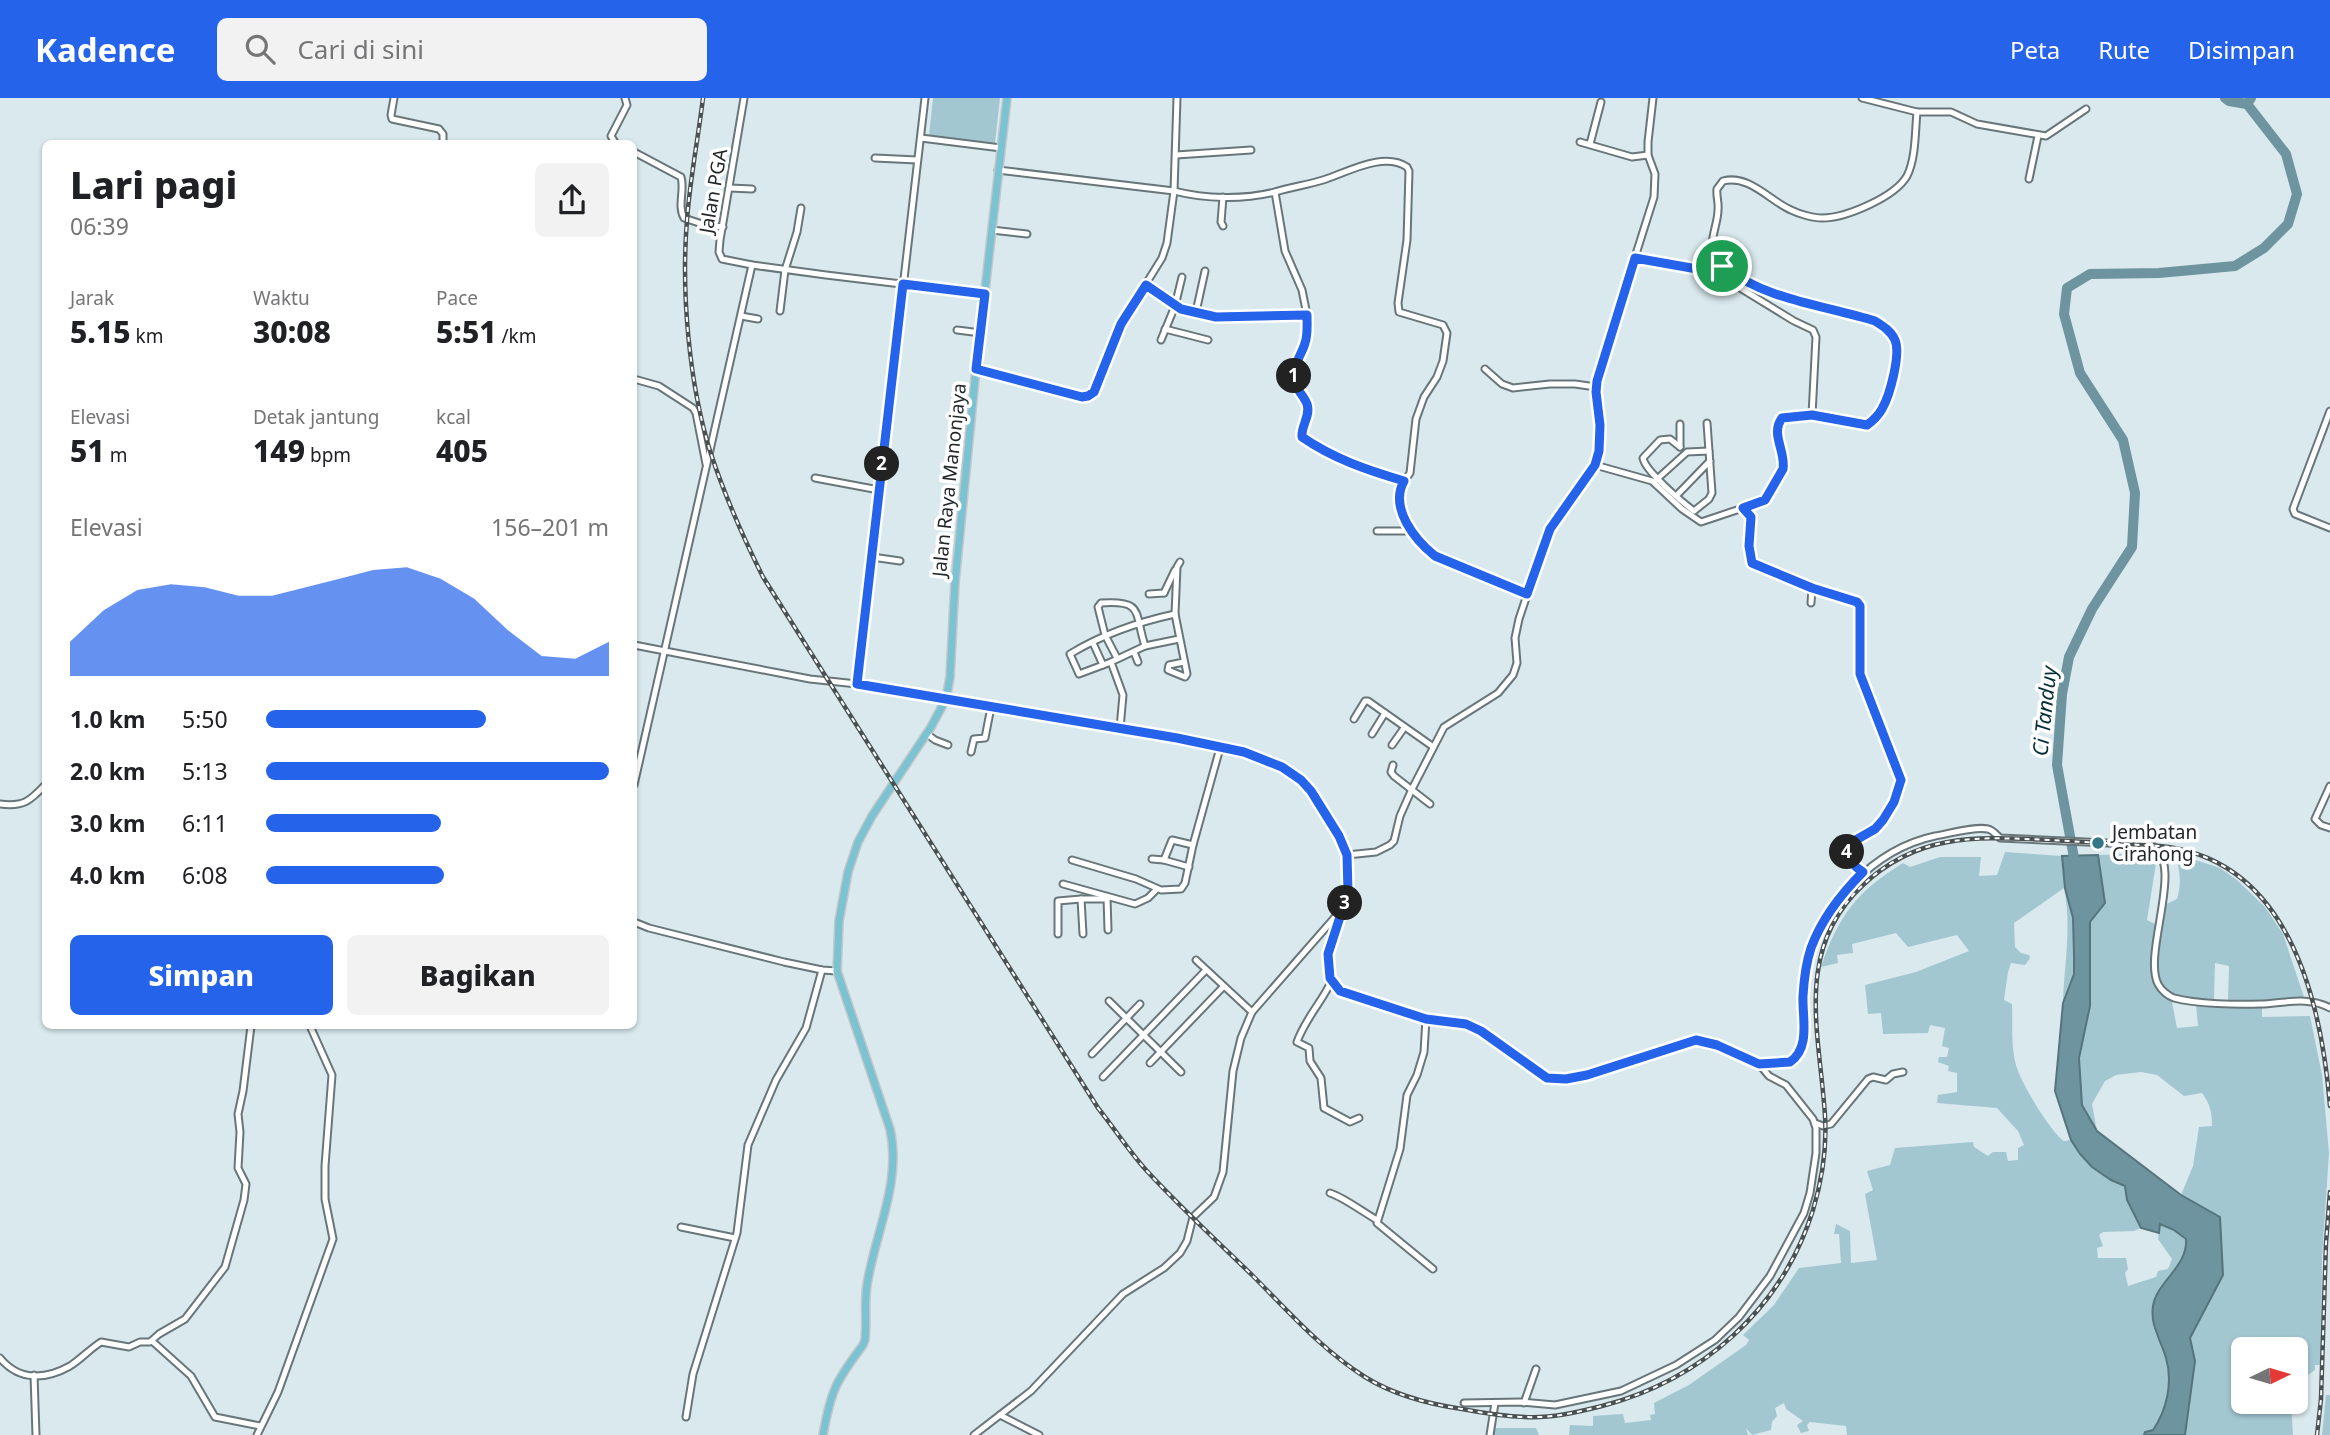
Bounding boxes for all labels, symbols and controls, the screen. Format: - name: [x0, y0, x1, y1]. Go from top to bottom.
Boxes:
- search box: [217, 18, 707, 81]
- text: Kadence: [35, 27, 175, 72]
- icon: search: [241, 30, 279, 68]
- text: Cari di sini: [297, 31, 424, 67]
- text: Peta: [2010, 33, 2060, 66]
- text: Rute: [2098, 33, 2150, 66]
- text: Disimpan: [2188, 33, 2295, 66]
- street label: Jalan PGA: [692, 146, 733, 237]
- text: Lari pagi: [70, 158, 237, 210]
- button: share: [535, 163, 609, 237]
- text: 06:39: [70, 210, 129, 242]
- pin: [1692, 236, 1752, 296]
- icon: arrive: [1703, 247, 1741, 285]
- text: Jarak: [70, 285, 114, 311]
- text: Waktu: [253, 285, 310, 311]
- text: Pace: [436, 285, 478, 311]
- text: 5.15: [70, 311, 131, 352]
- text: 30:08: [253, 311, 331, 352]
- text: 5:51: [436, 311, 497, 352]
- text: km: [131, 323, 163, 349]
- text: /km: [497, 323, 537, 349]
- pin: 1: [1276, 358, 1312, 394]
- text: 1: [1288, 362, 1299, 388]
- street label: Jalan Raya Manonjaya: [926, 382, 972, 580]
- text: Elevasi: [70, 404, 130, 430]
- text: Detak jantung: [253, 404, 380, 430]
- text: kcal: [436, 404, 471, 430]
- text: 51: [70, 430, 105, 471]
- text: 149: [253, 430, 305, 471]
- text: 405: [436, 430, 488, 471]
- text: m: [105, 442, 127, 468]
- text: bpm: [305, 442, 351, 468]
- pin: 2: [864, 446, 900, 482]
- text: 2: [876, 450, 887, 476]
- text: Elevasi: [70, 511, 143, 543]
- text: 156–201 m: [491, 511, 609, 543]
- water label: Ci Tanduy: [2025, 663, 2063, 757]
- text: 1.0 km: [70, 703, 145, 735]
- text: 5:50: [182, 703, 228, 735]
- text: 2.0 km: [70, 755, 145, 787]
- text: 5:13: [182, 755, 228, 787]
- text: 3.0 km: [70, 807, 145, 839]
- text: 6:11: [182, 807, 228, 839]
- place label: Jembatan Cirahong: [2110, 819, 2197, 867]
- pin: 4: [1829, 834, 1864, 870]
- marker: Jembatan Cirahong: [2090, 835, 2106, 851]
- text: 4: [1841, 838, 1852, 864]
- text: 4.0 km: [70, 859, 145, 891]
- text: 6:08: [182, 859, 228, 891]
- pin: 3: [1328, 886, 1362, 920]
- text: 3: [1339, 889, 1350, 915]
- button: Simpan: [70, 935, 333, 1015]
- button: Bagikan: [347, 935, 609, 1015]
- north arrow: [2231, 1337, 2308, 1414]
- map controls: [2231, 1337, 2308, 1414]

